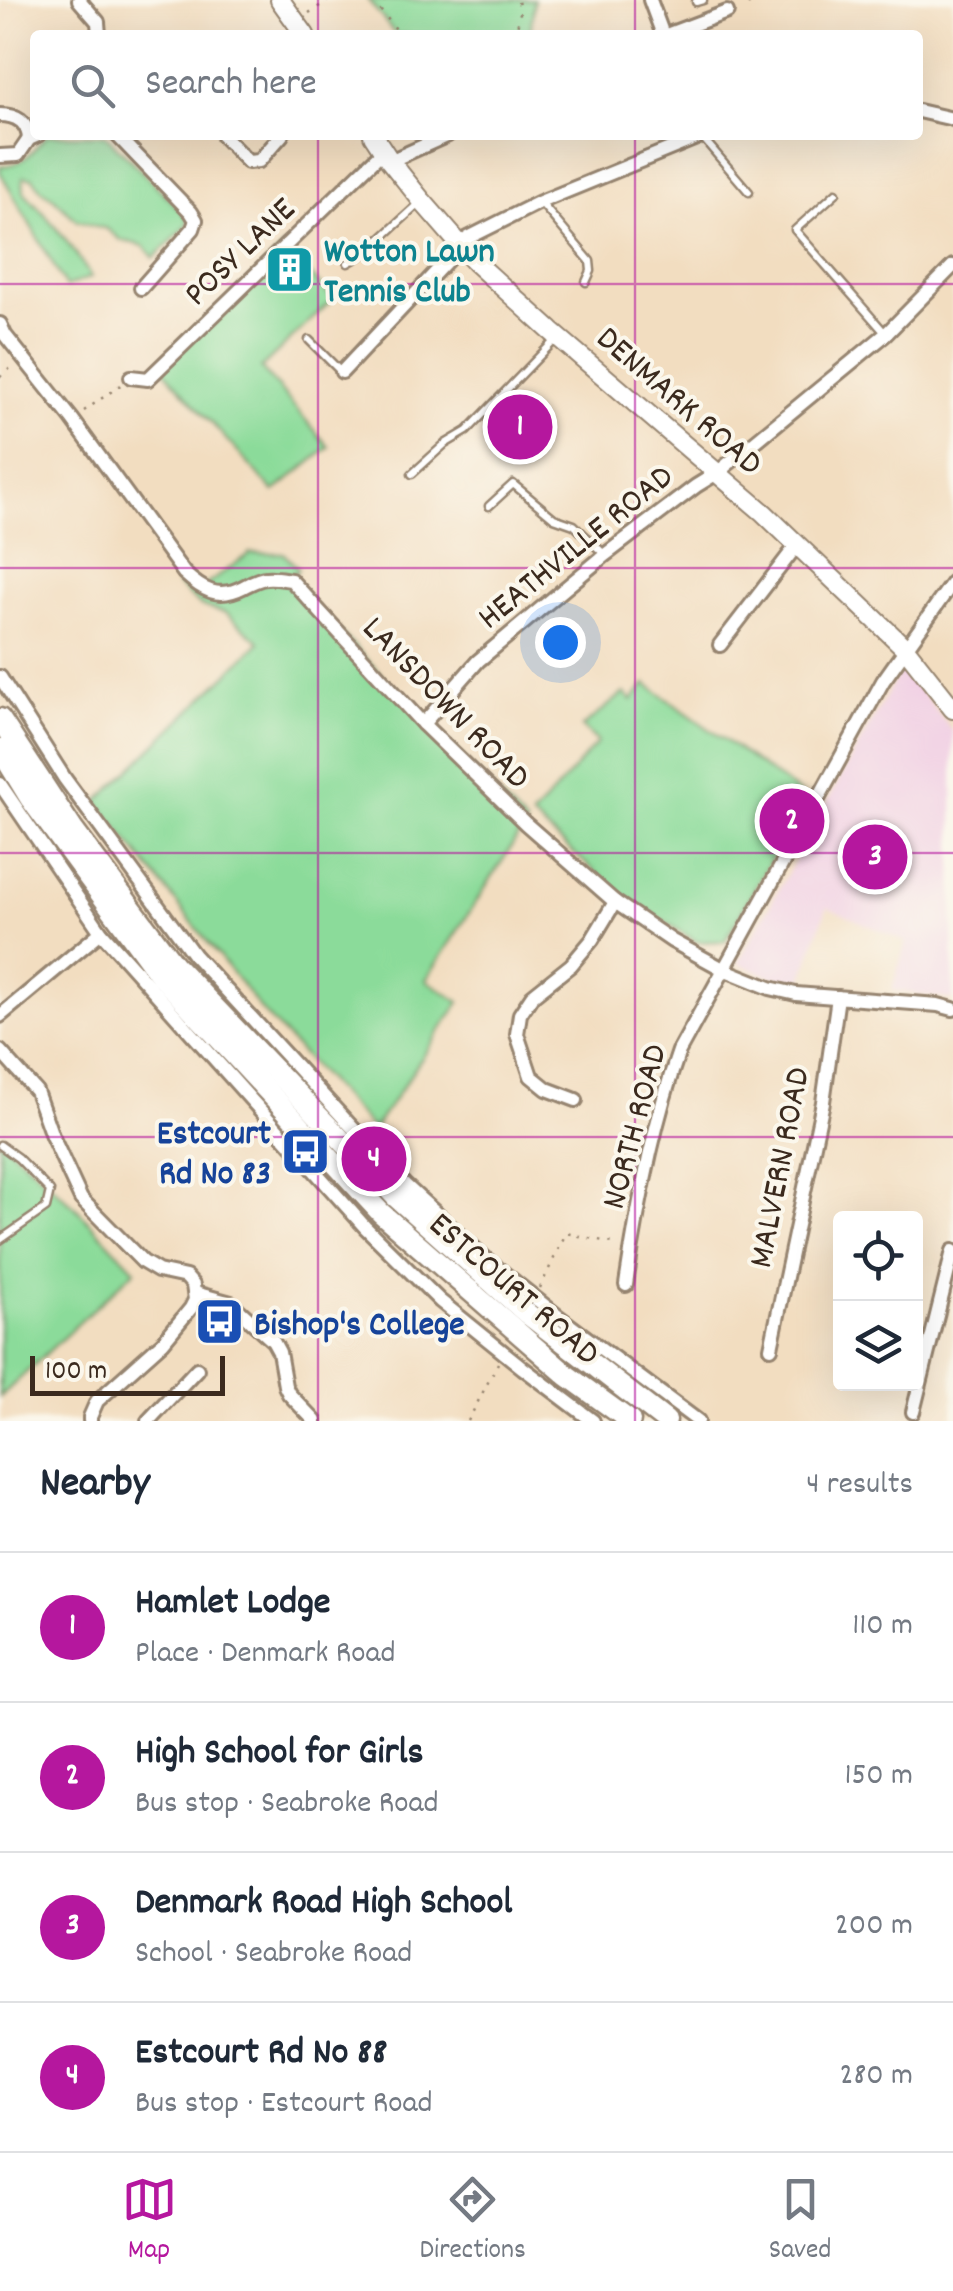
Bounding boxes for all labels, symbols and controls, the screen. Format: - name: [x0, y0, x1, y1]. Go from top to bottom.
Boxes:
- search box: [30, 30, 923, 140]
- icon: search: [65, 58, 120, 113]
- text: Search here: [145, 58, 317, 113]
- street label: POSY LANE: [174, 187, 309, 320]
- place label: Wotton Lawn Tennis Club: [324, 229, 495, 319]
- building icon: Wotton Lawn Tennis Club: [263, 243, 315, 295]
- street label: DENMARK ROAD: [583, 316, 772, 489]
- pin: 1: [488, 390, 552, 464]
- street label: HEATHVILLE ROAD: [468, 454, 686, 644]
- street label: LANSDOWN ROAD: [349, 607, 540, 802]
- your location: [535, 617, 586, 668]
- pin: 2: [760, 784, 824, 858]
- pin: 3: [842, 820, 908, 894]
- street label: NORTH ROAD: [591, 1039, 683, 1215]
- street label: MALVERN ROAD: [738, 1063, 826, 1273]
- place label: Estcourt Rd No 83: [157, 1111, 271, 1201]
- pin: 4: [342, 1122, 406, 1196]
- bus stop icon: Estcourt Rd No 83: [280, 1125, 332, 1177]
- street label: ESTCOURT ROAD: [416, 1202, 609, 1379]
- map controls: [833, 1211, 923, 1391]
- button: locate: [833, 1211, 923, 1301]
- bus stop icon: Bishop's College: [193, 1296, 245, 1348]
- button: layers: [833, 1301, 923, 1391]
- place label: Bishop's College: [254, 1302, 465, 1352]
- scale bar: [30, 1351, 225, 1396]
- text: 100 m: [45, 1353, 107, 1393]
- text: Nearby: [40, 1456, 150, 1516]
- text: 4 results: [806, 1463, 913, 1509]
- text: Hamlet Lodge: [135, 1577, 331, 1632]
- text: 1: [69, 1604, 76, 1650]
- text: 110 m: [852, 1604, 913, 1650]
- text: Place · Denmark Road: [135, 1632, 396, 1678]
- text: High School for Girls: [135, 1727, 424, 1782]
- text: 2: [66, 1754, 79, 1800]
- text: 150 m: [844, 1754, 913, 1800]
- text: Bus stop · Seabroke Road: [135, 1782, 439, 1828]
- text: Denmark Road High School: [135, 1877, 512, 1932]
- text: 3: [65, 1904, 80, 1950]
- text: 200 m: [835, 1904, 913, 1950]
- text: School · Seabroke Road: [135, 1932, 412, 1978]
- text: Estcourt Rd No 88: [135, 2027, 388, 2082]
- text: 4: [66, 2054, 79, 2100]
- text: 280 m: [839, 2054, 913, 2100]
- text: Bus stop · Estcourt Road: [135, 2082, 433, 2128]
- tab: Map: [122, 2172, 177, 2272]
- tab: Directions: [420, 2172, 526, 2272]
- tab: Saved: [769, 2172, 831, 2272]

